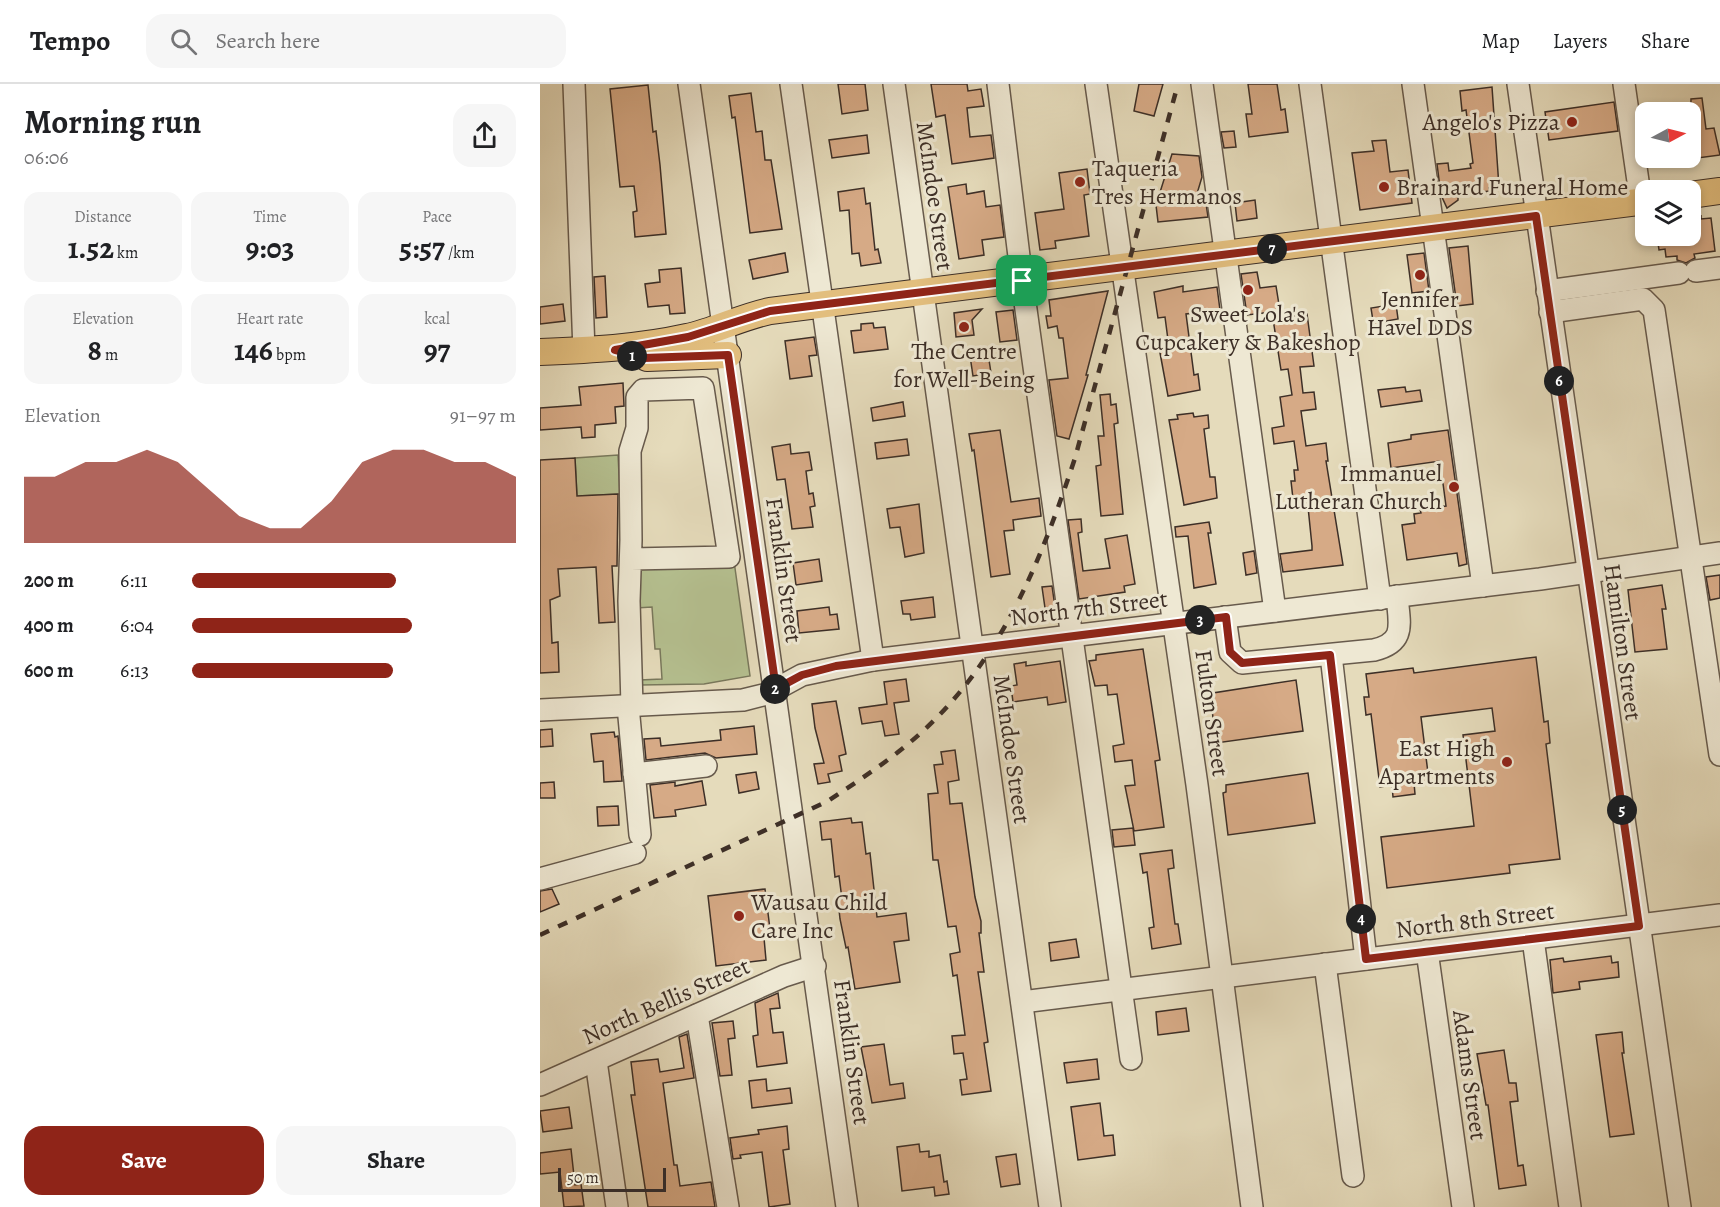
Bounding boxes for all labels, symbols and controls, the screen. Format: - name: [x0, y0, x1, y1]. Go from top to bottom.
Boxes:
- search box: [146, 14, 566, 68]
- text: Tempo: [30, 22, 110, 60]
- icon: search: [167, 25, 200, 58]
- text: Search here: [215, 26, 320, 56]
- text: Map: [1481, 27, 1520, 55]
- text: Layers: [1553, 27, 1608, 55]
- text: Share: [1641, 27, 1690, 55]
- text: Morning run: [24, 99, 201, 144]
- north arrow: [1635, 102, 1701, 168]
- map controls: [1635, 102, 1701, 246]
- button: share: [453, 104, 516, 167]
- place label: Angelo's Pizza: [1422, 106, 1561, 138]
- marker: Angelo's Pizza: [1565, 115, 1579, 129]
- street label: McIndoe Street: [909, 119, 961, 273]
- text: 06:06: [24, 144, 69, 171]
- place label: Taqueria Tres Hermanos: [1092, 152, 1242, 212]
- place label: Brainard Funeral Home: [1396, 171, 1628, 203]
- marker: Taqueria Tres Hermanos: [1073, 175, 1087, 189]
- marker: Brainard Funeral Home: [1377, 180, 1391, 194]
- button: layers: [1635, 180, 1701, 246]
- text: Distance: [74, 206, 132, 228]
- text: Time: [253, 206, 287, 228]
- text: Pace: [422, 206, 452, 228]
- text: 1.52: [68, 228, 114, 268]
- text: 9:03: [245, 228, 295, 268]
- text: 5:57: [399, 228, 445, 268]
- pin: 7: [1257, 234, 1287, 264]
- text: 7: [1269, 238, 1275, 260]
- text: km: [114, 242, 138, 264]
- text: /km: [445, 242, 475, 264]
- pin: [996, 255, 1047, 306]
- icon: arrive: [1005, 264, 1038, 297]
- marker: Jennifer Havel DDS: [1413, 268, 1427, 282]
- marker: Sweet Lola's Cupcakery & Bakeshop: [1241, 283, 1255, 297]
- place label: Jennifer Havel DDS: [1367, 283, 1473, 343]
- place label: Sweet Lola's Cupcakery & Bakeshop: [1135, 298, 1361, 358]
- text: Elevation: [72, 308, 134, 330]
- text: Heart rate: [237, 308, 303, 330]
- text: kcal: [424, 308, 450, 330]
- marker: The Centre for Well-Being: [957, 320, 971, 334]
- text: 8: [88, 330, 102, 370]
- text: 146: [234, 330, 273, 370]
- text: 97: [424, 330, 450, 370]
- place label: The Centre for Well-Being: [893, 335, 1035, 395]
- pin: 1: [617, 341, 647, 371]
- text: m: [102, 344, 118, 366]
- text: bpm: [273, 344, 306, 366]
- text: 1: [629, 345, 635, 367]
- pin: 6: [1544, 366, 1574, 396]
- text: 6: [1555, 370, 1563, 392]
- text: Elevation: [24, 402, 101, 429]
- text: 91–97 m: [450, 402, 516, 429]
- place label: Immanuel Lutheran Church: [1275, 457, 1442, 517]
- marker: Immanuel Lutheran Church: [1447, 480, 1461, 494]
- street label: Franklin Street: [758, 495, 810, 645]
- street label: Hamilton Street: [1596, 561, 1650, 723]
- text: 200 m: [24, 567, 74, 594]
- text: 6:11: [120, 567, 148, 594]
- street label: North 7th Street: [1009, 582, 1169, 634]
- pin: 3: [1185, 605, 1215, 635]
- text: 3: [1197, 609, 1203, 631]
- text: 400 m: [24, 612, 74, 639]
- text: 6:04: [120, 612, 154, 639]
- street label: Fulton Street: [1187, 647, 1237, 779]
- text: 600 m: [24, 657, 74, 684]
- text: 6:13: [120, 657, 149, 684]
- street label: McIndoe Street: [986, 672, 1038, 826]
- pin: 2: [760, 674, 790, 704]
- text: 2: [771, 678, 779, 700]
- place label: East High Apartments: [1378, 732, 1495, 792]
- marker: East High Apartments: [1500, 755, 1514, 769]
- pin: 5: [1607, 795, 1637, 825]
- text: 5: [1619, 799, 1625, 821]
- place label: Wausau Child Care Inc: [750, 886, 888, 946]
- street label: North 8th Street: [1394, 894, 1556, 946]
- pin: 4: [1346, 904, 1376, 934]
- text: 4: [1357, 908, 1365, 930]
- marker: Wausau Child Care Inc: [732, 909, 746, 923]
- street label: North Bellis Street: [577, 950, 755, 1052]
- street label: Franklin Street: [826, 977, 878, 1127]
- street label: Adams Street: [1445, 1007, 1495, 1142]
- button: Save: [24, 1126, 264, 1195]
- button: Share: [276, 1126, 516, 1195]
- scale bar: [558, 1165, 666, 1192]
- text: 50 m: [567, 1167, 599, 1189]

